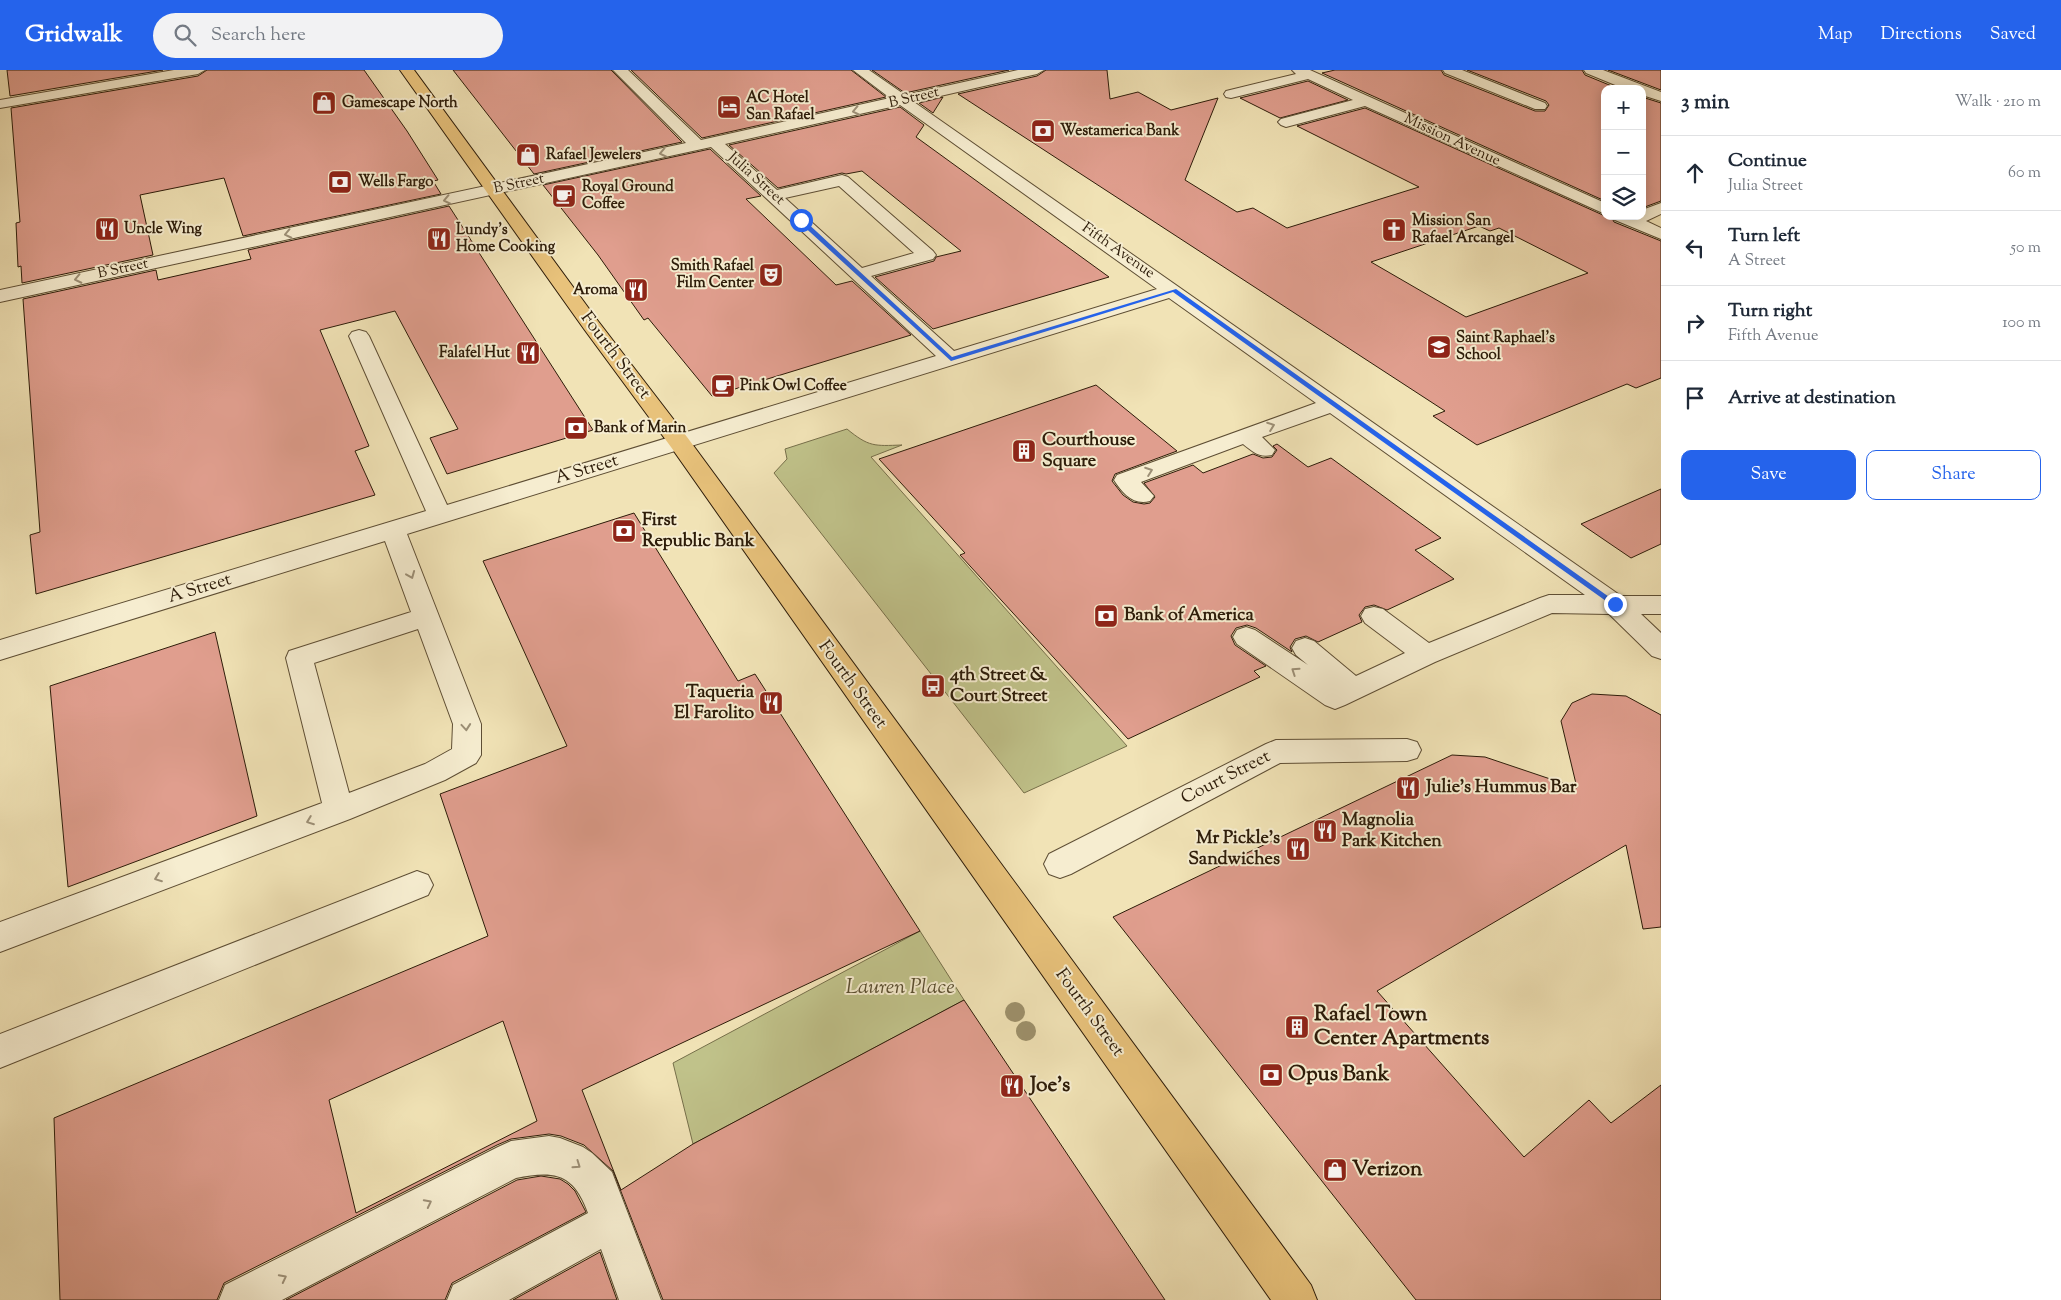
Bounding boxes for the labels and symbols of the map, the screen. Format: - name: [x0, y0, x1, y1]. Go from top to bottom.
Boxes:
- street label: B Street: [887, 82, 941, 114]
- place label: AC Hotel San Rafael: [746, 88, 815, 126]
- shop icon: Gamescape North: [311, 90, 337, 116]
- place label: Gamescape North: [342, 93, 458, 114]
- hotel icon: AC Hotel San Rafael: [716, 94, 742, 120]
- one-way arrow: [851, 105, 860, 116]
- street label: Mission Avenue: [1400, 108, 1504, 172]
- bank icon: Westamerica Bank: [1030, 118, 1056, 144]
- place label: Westamerica Bank: [1060, 121, 1180, 142]
- shop icon: Rafael Jewelers: [515, 142, 541, 168]
- place label: Rafael Jewelers: [546, 145, 641, 166]
- one-way arrow: [658, 147, 667, 158]
- street label: Julia Street: [722, 147, 789, 210]
- street label: B Street: [492, 168, 546, 200]
- bank icon: Wells Fargo: [327, 169, 353, 195]
- place label: Wells Fargo: [358, 172, 433, 193]
- place label: Royal Ground Coffee: [582, 177, 674, 215]
- cafe icon: Royal Ground Coffee: [551, 183, 577, 209]
- one-way arrow: [442, 194, 451, 204]
- route start: [790, 209, 813, 232]
- place label: Mission San Rafael Arcangel: [1412, 211, 1515, 249]
- restaurant icon: Uncle Wing: [94, 216, 120, 242]
- church icon: Mission San Rafael Arcangel: [1381, 217, 1407, 243]
- street label: Fifth Avenue: [1077, 218, 1159, 284]
- place label: Uncle Wing: [124, 219, 203, 240]
- place label: Lundy's Home Cooking: [456, 220, 556, 258]
- restaurant icon: Lundy's Home Cooking: [426, 226, 452, 252]
- one-way arrow: [284, 228, 292, 239]
- street label: B Street: [96, 253, 150, 285]
- place label: Smith Rafael Film Center: [671, 256, 755, 294]
- theatre icon: Smith Rafael Film Center: [758, 262, 784, 288]
- one-way arrow: [73, 273, 82, 284]
- restaurant icon: Aroma: [623, 277, 649, 303]
- place label: Aroma: [573, 280, 618, 301]
- street label: Fourth Street: [573, 307, 657, 405]
- place label: Saint Raphael's School: [1456, 328, 1555, 366]
- school or university icon: Saint Raphael's School: [1426, 334, 1452, 360]
- restaurant icon: Falafel Hut: [515, 340, 541, 366]
- place label: Falafel Hut: [439, 343, 511, 364]
- cafe icon: Pink Owl Coffee: [710, 373, 736, 399]
- place label: Pink Owl Coffee: [740, 376, 847, 397]
- bank icon: Bank of Marin: [563, 415, 589, 441]
- place label: Bank of Marin: [594, 418, 687, 439]
- one-way arrow: [1266, 422, 1274, 432]
- place label: Courthouse Square: [1042, 428, 1136, 475]
- building icon: Courthouse Square: [1011, 438, 1037, 464]
- street label: A Street: [552, 448, 622, 492]
- one-way arrow: [1144, 467, 1152, 477]
- place label: First Republic Bank: [642, 508, 755, 555]
- bank icon: First Republic Bank: [611, 518, 637, 544]
- street label: A Street: [165, 567, 235, 611]
- one-way arrow: [404, 570, 415, 579]
- route end: [1604, 593, 1627, 616]
- bank icon: Bank of America: [1093, 603, 1119, 629]
- place label: Bank of America: [1124, 603, 1254, 629]
- street label: Fourth Street: [811, 635, 893, 735]
- place label: 4th Street & Court Street: [949, 663, 1048, 710]
- one-way arrow: [1292, 668, 1301, 677]
- bus stop icon: 4th Street & Court Street: [920, 673, 946, 699]
- place label: Taqueria El Farolito: [674, 680, 755, 727]
- restaurant icon: Taqueria El Farolito: [758, 690, 784, 716]
- one-way arrow: [460, 724, 471, 732]
- street label: Court Street: [1177, 744, 1275, 812]
- restaurant icon: Julie's Hummus Bar: [1395, 775, 1421, 801]
- place label: Julie's Hummus Bar: [1424, 775, 1577, 801]
- place label: Magnolia Park Kitchen: [1342, 808, 1442, 855]
- one-way arrow: [306, 814, 315, 825]
- restaurant icon: Magnolia Park Kitchen: [1312, 818, 1338, 844]
- place label: Mr Pickle's Sandwiches: [1188, 826, 1280, 873]
- restaurant icon: Mr Pickle's Sandwiches: [1285, 836, 1311, 862]
- one-way arrow: [154, 872, 162, 882]
- street label: Fourth Street: [1048, 963, 1130, 1063]
- park label: Lauren Place: [845, 973, 955, 1003]
- place label: Rafael Town Center Apartments: [1314, 1000, 1489, 1054]
- building icon: Rafael Town Center Apartments: [1284, 1014, 1310, 1040]
- place label: Opus Bank: [1288, 1060, 1390, 1090]
- bank icon: Opus Bank: [1258, 1062, 1284, 1088]
- place label: Joe's: [1028, 1071, 1070, 1101]
- restaurant icon: Joe's: [999, 1073, 1025, 1099]
- place label: Verizon: [1352, 1155, 1423, 1185]
- shop icon: Verizon: [1322, 1157, 1348, 1183]
- one-way arrow: [571, 1159, 581, 1168]
- one-way arrow: [422, 1199, 431, 1209]
- one-way arrow: [278, 1274, 287, 1284]

